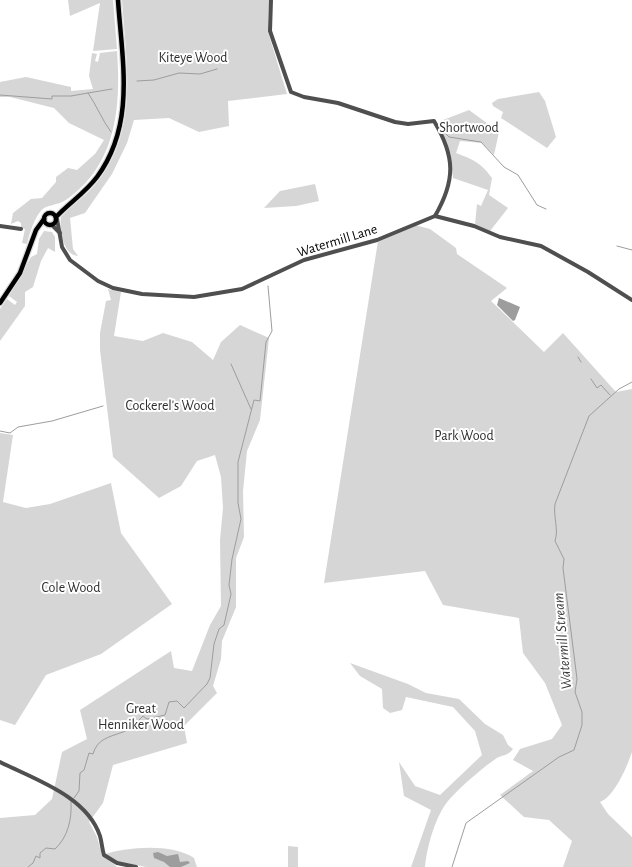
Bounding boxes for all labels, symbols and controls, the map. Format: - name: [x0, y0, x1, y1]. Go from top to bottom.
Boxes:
- park label: Kiteye Wood: [158, 51, 228, 65]
- park label: Shortwood: [439, 121, 499, 135]
- street label: Watermill Lane: [296, 222, 379, 260]
- park label: Cockerel's Wood: [126, 399, 215, 413]
- park label: Park Wood: [434, 429, 494, 443]
- park label: Cole Wood: [42, 581, 100, 595]
- water label: Watermill Stream: [551, 592, 574, 690]
- park label: Great Henniker Wood: [98, 702, 184, 732]

